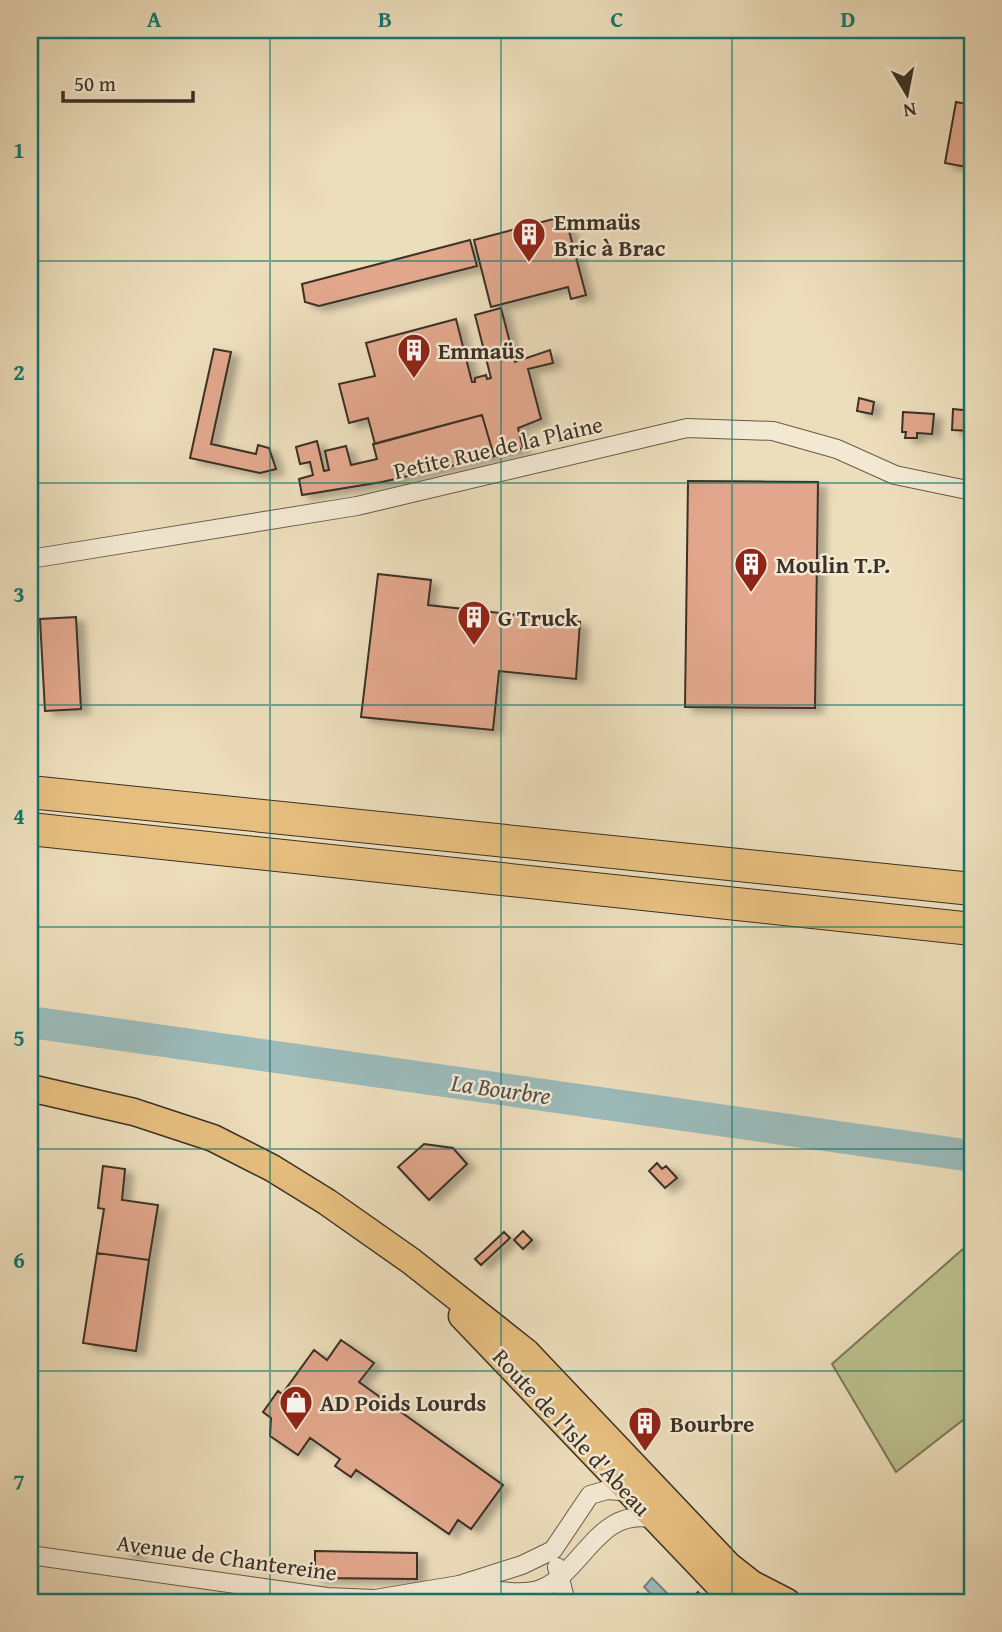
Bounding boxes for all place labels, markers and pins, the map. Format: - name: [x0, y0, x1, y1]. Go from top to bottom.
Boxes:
- place label: Emmaüs Bric à Brac: [554, 205, 666, 264]
- building icon: Emmaüs Bric à Brac: [510, 215, 548, 264]
- building icon: Emmaüs: [395, 331, 433, 380]
- place label: Emmaüs: [438, 334, 525, 367]
- building icon: Moulin T.P.: [732, 545, 770, 594]
- place label: Moulin T.P.: [776, 548, 890, 581]
- building icon: G Truck: [455, 598, 493, 647]
- place label: G Truck: [498, 601, 579, 634]
- shop icon: AD Poids Lourds: [277, 1383, 315, 1432]
- place label: AD Poids Lourds: [320, 1386, 487, 1419]
- building icon: Bourbre: [626, 1404, 664, 1453]
- place label: Bourbre: [670, 1407, 754, 1440]

